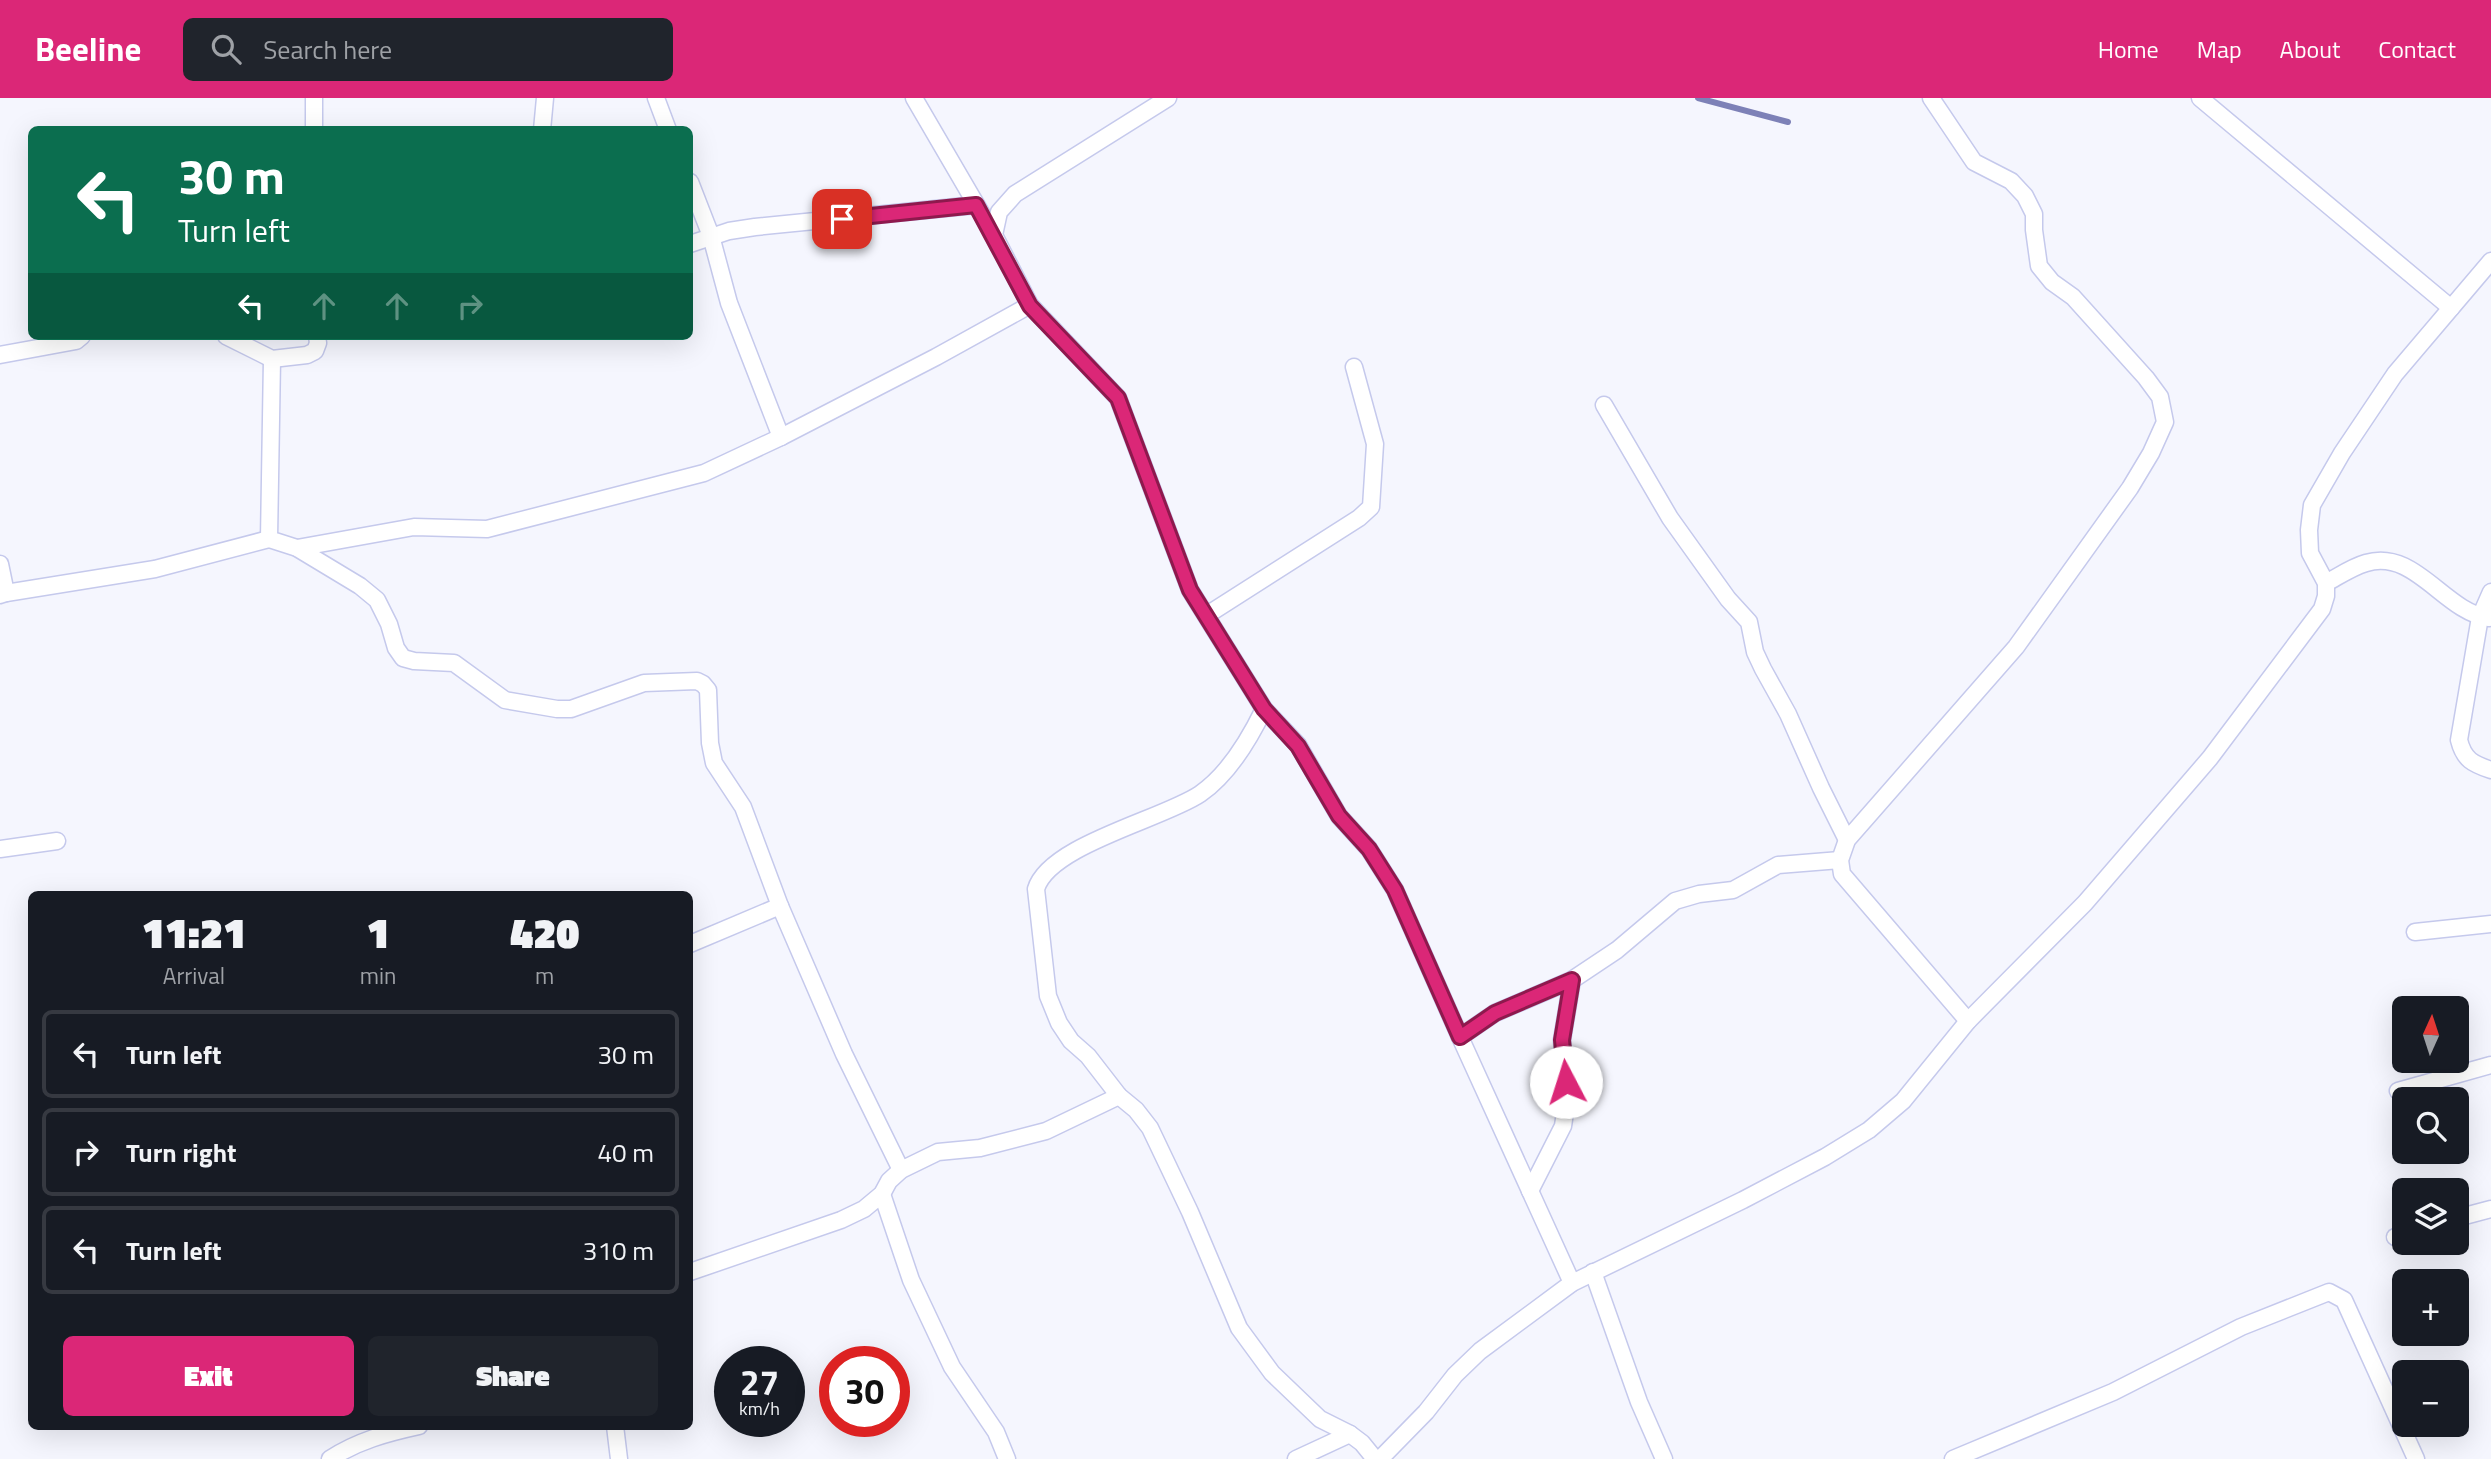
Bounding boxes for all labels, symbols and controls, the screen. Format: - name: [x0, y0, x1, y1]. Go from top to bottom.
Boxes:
- search box: [183, 18, 673, 81]
- text: Beeline: [35, 24, 141, 74]
- icon: search: [207, 30, 245, 68]
- text: Search here: [263, 30, 392, 69]
- text: Home: [2098, 31, 2159, 67]
- text: Map: [2197, 31, 2242, 67]
- text: About: [2280, 31, 2340, 67]
- text: Contact: [2378, 31, 2456, 67]
- text: 30 m: [178, 138, 285, 213]
- icon: left: [63, 154, 154, 245]
- pin: [812, 189, 872, 249]
- icon: arrive: [823, 200, 861, 238]
- text: Turn left: [178, 206, 290, 254]
- icon: left: [232, 287, 270, 325]
- icon: ahead: [305, 287, 343, 325]
- icon: ahead: [378, 287, 416, 325]
- icon: right: [451, 287, 489, 325]
- text: 11:21: [142, 900, 246, 964]
- text: 1: [367, 900, 390, 964]
- text: 420: [510, 900, 579, 964]
- text: Arrival: [163, 958, 225, 993]
- text: min: [360, 958, 396, 993]
- text: m: [535, 958, 554, 993]
- north arrow: [2392, 996, 2469, 1073]
- map controls: [2392, 996, 2469, 1437]
- icon: left: [67, 1035, 105, 1073]
- text: Turn left: [126, 1035, 221, 1074]
- text: 30 m: [597, 1035, 654, 1074]
- position arrow: [1529, 1045, 1603, 1119]
- button: search: [2392, 1087, 2469, 1164]
- icon: right: [67, 1133, 105, 1171]
- text: Turn right: [126, 1133, 237, 1172]
- text: 40 m: [597, 1133, 654, 1172]
- button: layers: [2392, 1178, 2469, 1255]
- icon: left: [67, 1231, 105, 1269]
- text: Turn left: [126, 1231, 221, 1270]
- text: 310 m: [583, 1231, 654, 1270]
- button: +: [2392, 1269, 2469, 1346]
- button: Exit: [63, 1336, 354, 1416]
- button: Share: [368, 1336, 658, 1416]
- speed limit sign: 30: [819, 1346, 910, 1437]
- text: 27: [740, 1355, 779, 1409]
- button: −: [2392, 1360, 2469, 1437]
- text: km/h: [739, 1395, 780, 1422]

